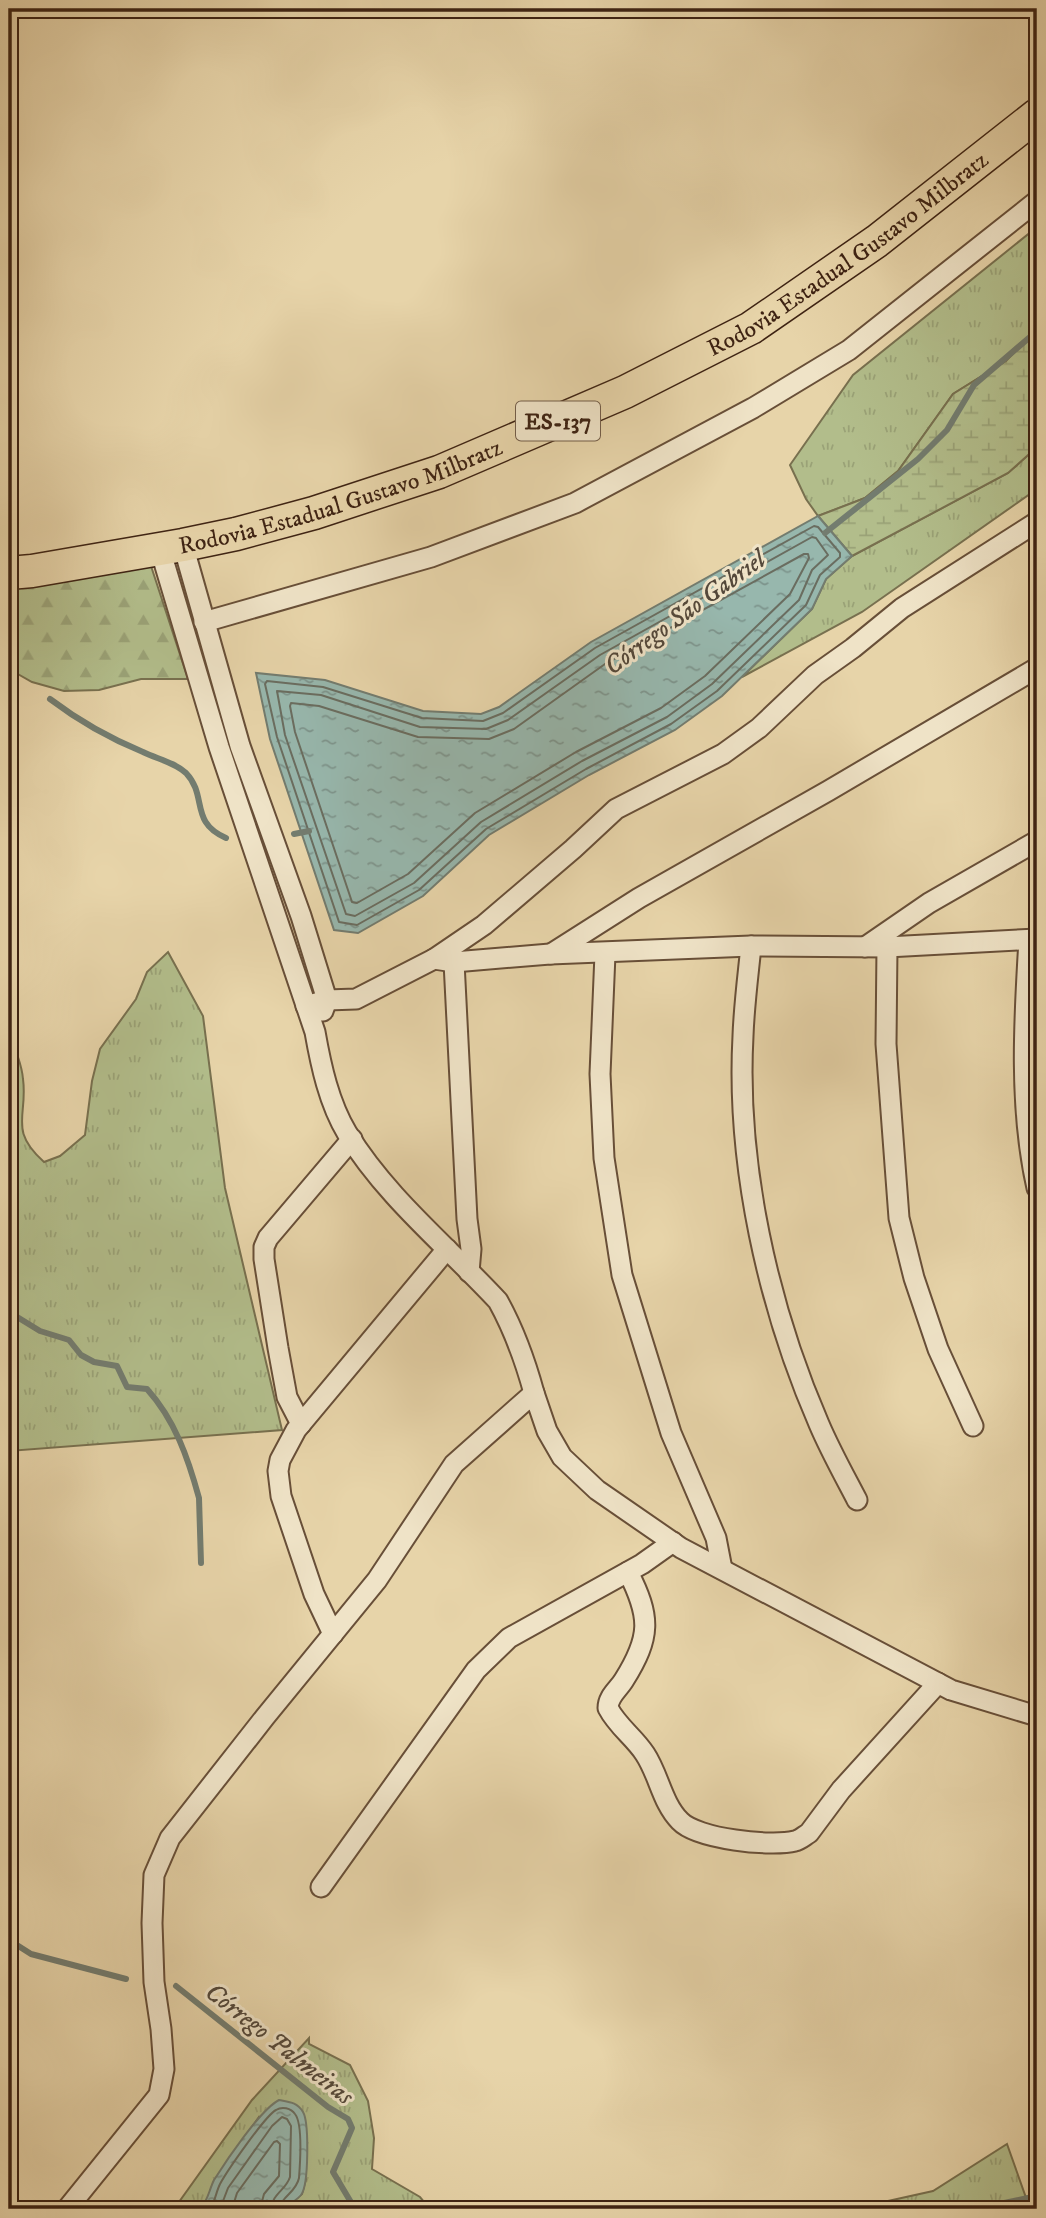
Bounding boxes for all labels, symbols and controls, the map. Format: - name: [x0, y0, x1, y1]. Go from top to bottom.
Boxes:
- street label: Rodovia Estadual Gustavo Milbratz: [702, 145, 995, 364]
- road number: ES-137: [516, 402, 600, 440]
- street label: Rodovia Estadual Gustavo Milbratz: [176, 432, 507, 562]
- water label: Córrego São Gabriel: [598, 542, 775, 683]
- water label: Córrego Palmeiras: [198, 1976, 361, 2113]

